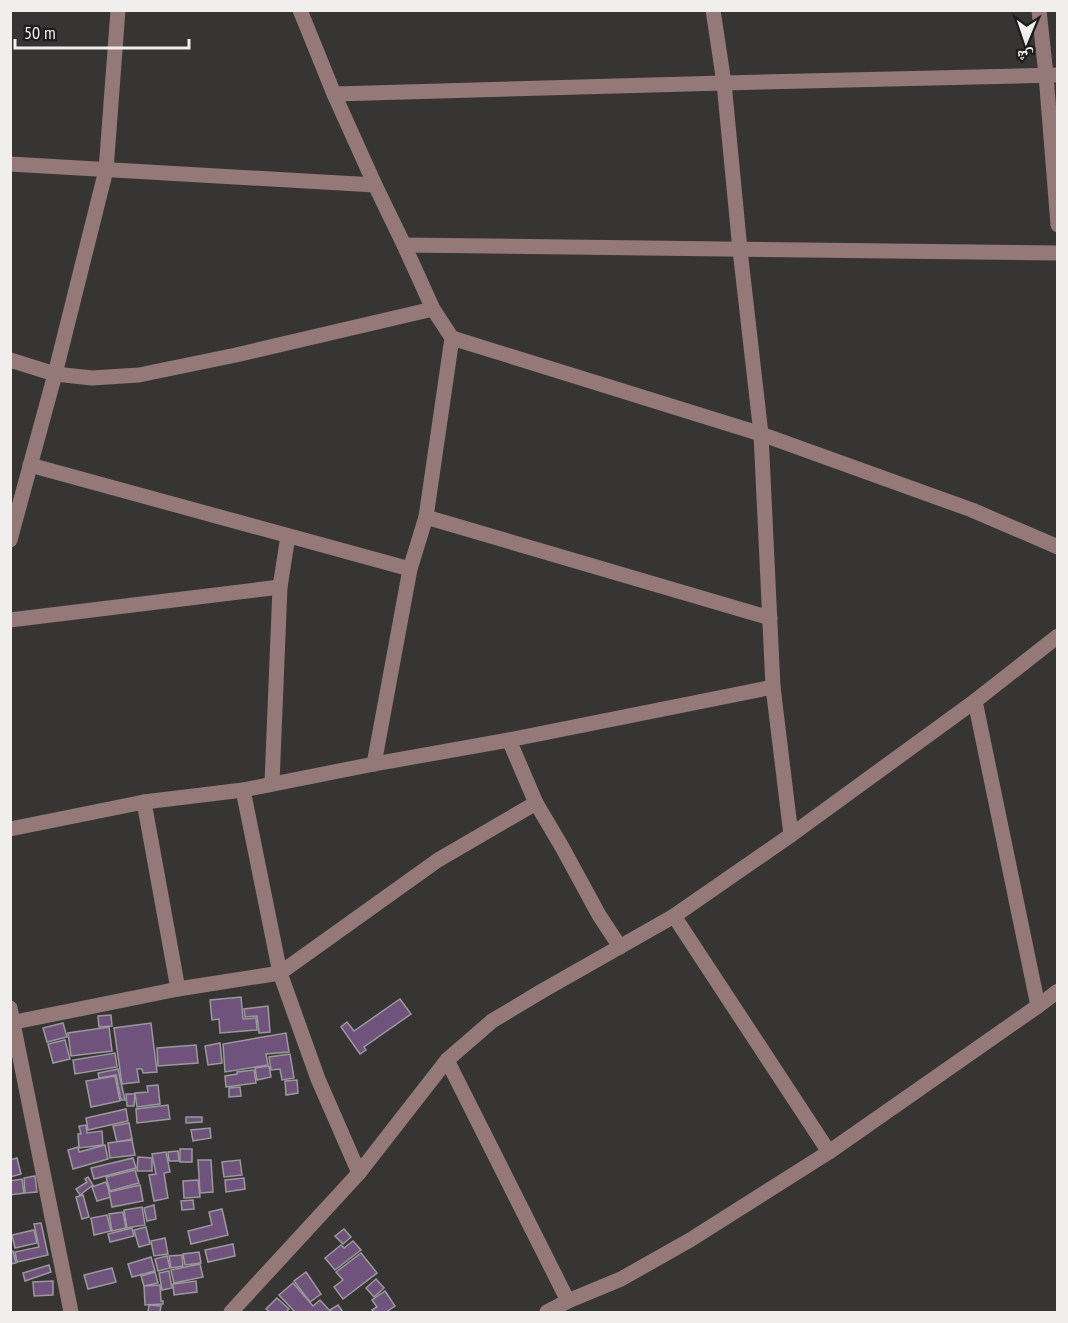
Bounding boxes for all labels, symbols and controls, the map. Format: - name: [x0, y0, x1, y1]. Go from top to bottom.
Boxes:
- scale bar: [15, 12, 189, 50]
- north arrow: [996, 12, 1056, 72]
- text: 50 m: [24, 21, 56, 44]
- text: ش: [1017, 47, 1034, 67]

